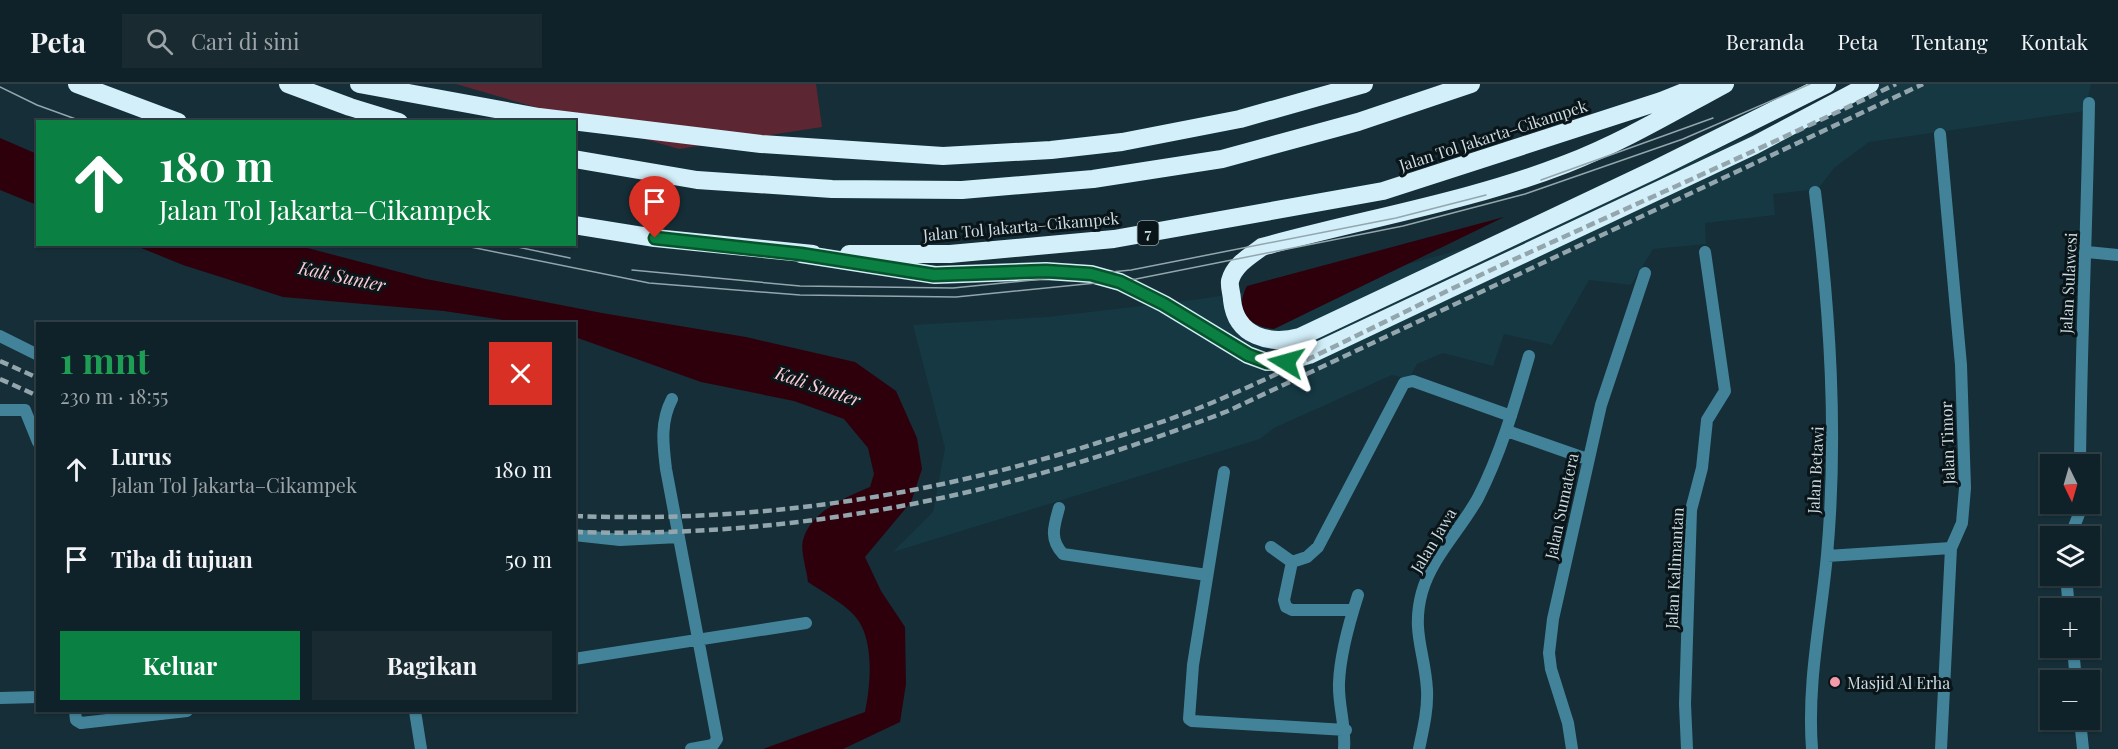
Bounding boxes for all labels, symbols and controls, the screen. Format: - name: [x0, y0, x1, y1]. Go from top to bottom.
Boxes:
- search box: [122, 14, 542, 68]
- text: Peta: [30, 23, 86, 60]
- icon: search: [143, 25, 176, 58]
- text: Cari di sini: [191, 26, 299, 56]
- text: Beranda: [1726, 27, 1805, 55]
- text: Peta: [1838, 27, 1878, 55]
- text: Tentang: [1911, 27, 1988, 55]
- text: Kontak: [2021, 27, 2088, 55]
- street label: Jalan Tol Jakarta–Cikampek: [1395, 95, 1590, 176]
- text: 180 m: [159, 137, 274, 193]
- icon: ahead: [60, 144, 138, 222]
- pin: [629, 176, 680, 238]
- icon: arrive: [638, 185, 671, 218]
- text: Jalan Tol Jakarta–Cikampek: [159, 191, 491, 227]
- street label: Jalan Tol Jakarta–Cikampek: [921, 207, 1120, 245]
- road number: 7: [1138, 221, 1158, 245]
- street label: Jalan Sulawesi: [2055, 232, 2081, 335]
- water label: Kali Sunter: [295, 255, 389, 297]
- position arrow: [1254, 330, 1318, 394]
- text: 1 mnt: [60, 335, 150, 383]
- button: close: [489, 342, 552, 405]
- water label: Kali Sunter: [771, 360, 865, 412]
- text: 230 m · 18:55: [60, 382, 168, 409]
- street label: Jalan Timor: [1935, 401, 1959, 486]
- street label: Jalan Betawi: [1802, 425, 1828, 515]
- text: Lurus: [111, 441, 172, 471]
- street label: Jalan Sumatera: [1539, 451, 1582, 562]
- icon: ahead: [60, 453, 93, 486]
- text: 180 m: [494, 454, 552, 484]
- north arrow: [2040, 454, 2100, 514]
- map controls: [2040, 454, 2100, 730]
- text: Jalan Tol Jakarta–Cikampek: [111, 471, 357, 498]
- street label: Jalan Jawa: [1405, 504, 1461, 577]
- street label: Jalan Kalimantan: [1660, 506, 1688, 630]
- button: layers: [2040, 526, 2100, 586]
- icon: arrive: [60, 543, 93, 576]
- text: Tiba di tujuan: [111, 544, 253, 574]
- text: 50 m: [505, 544, 552, 574]
- button: +: [2040, 598, 2100, 658]
- button: Keluar: [60, 631, 300, 700]
- button: Bagikan: [312, 631, 552, 700]
- button: −: [2040, 670, 2100, 730]
- place label: Masjid Al Erha: [1847, 672, 1950, 693]
- marker: Masjid Al Erha: [1828, 675, 1842, 689]

